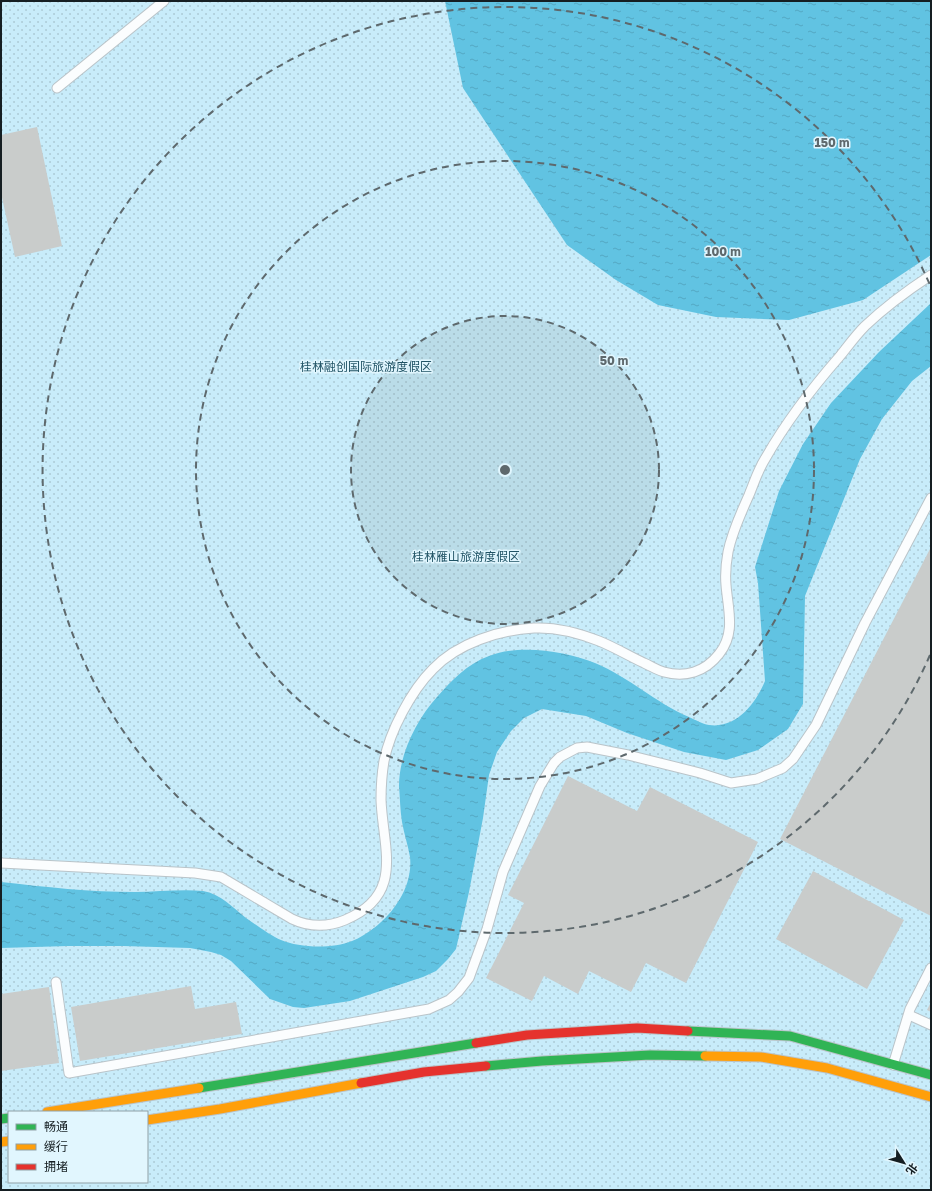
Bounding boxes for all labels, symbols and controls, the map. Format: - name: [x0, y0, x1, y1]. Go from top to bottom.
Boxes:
- text: 150 m: [815, 135, 849, 150]
- text: 100 m: [705, 244, 741, 259]
- text: 50 m: [600, 353, 628, 368]
- park label: 桂林融创国际旅游度假区: [300, 359, 432, 374]
- centre of rings: [498, 463, 512, 477]
- park label: 桂林雁山旅游度假区: [412, 549, 520, 564]
- legend: [8, 1111, 148, 1183]
- text: 畅通: [44, 1119, 68, 1134]
- text: 缓行: [44, 1139, 68, 1154]
- north arrow: [884, 1143, 924, 1183]
- text: 拥堵: [44, 1159, 68, 1174]
- text: 北: [904, 1161, 921, 1178]

